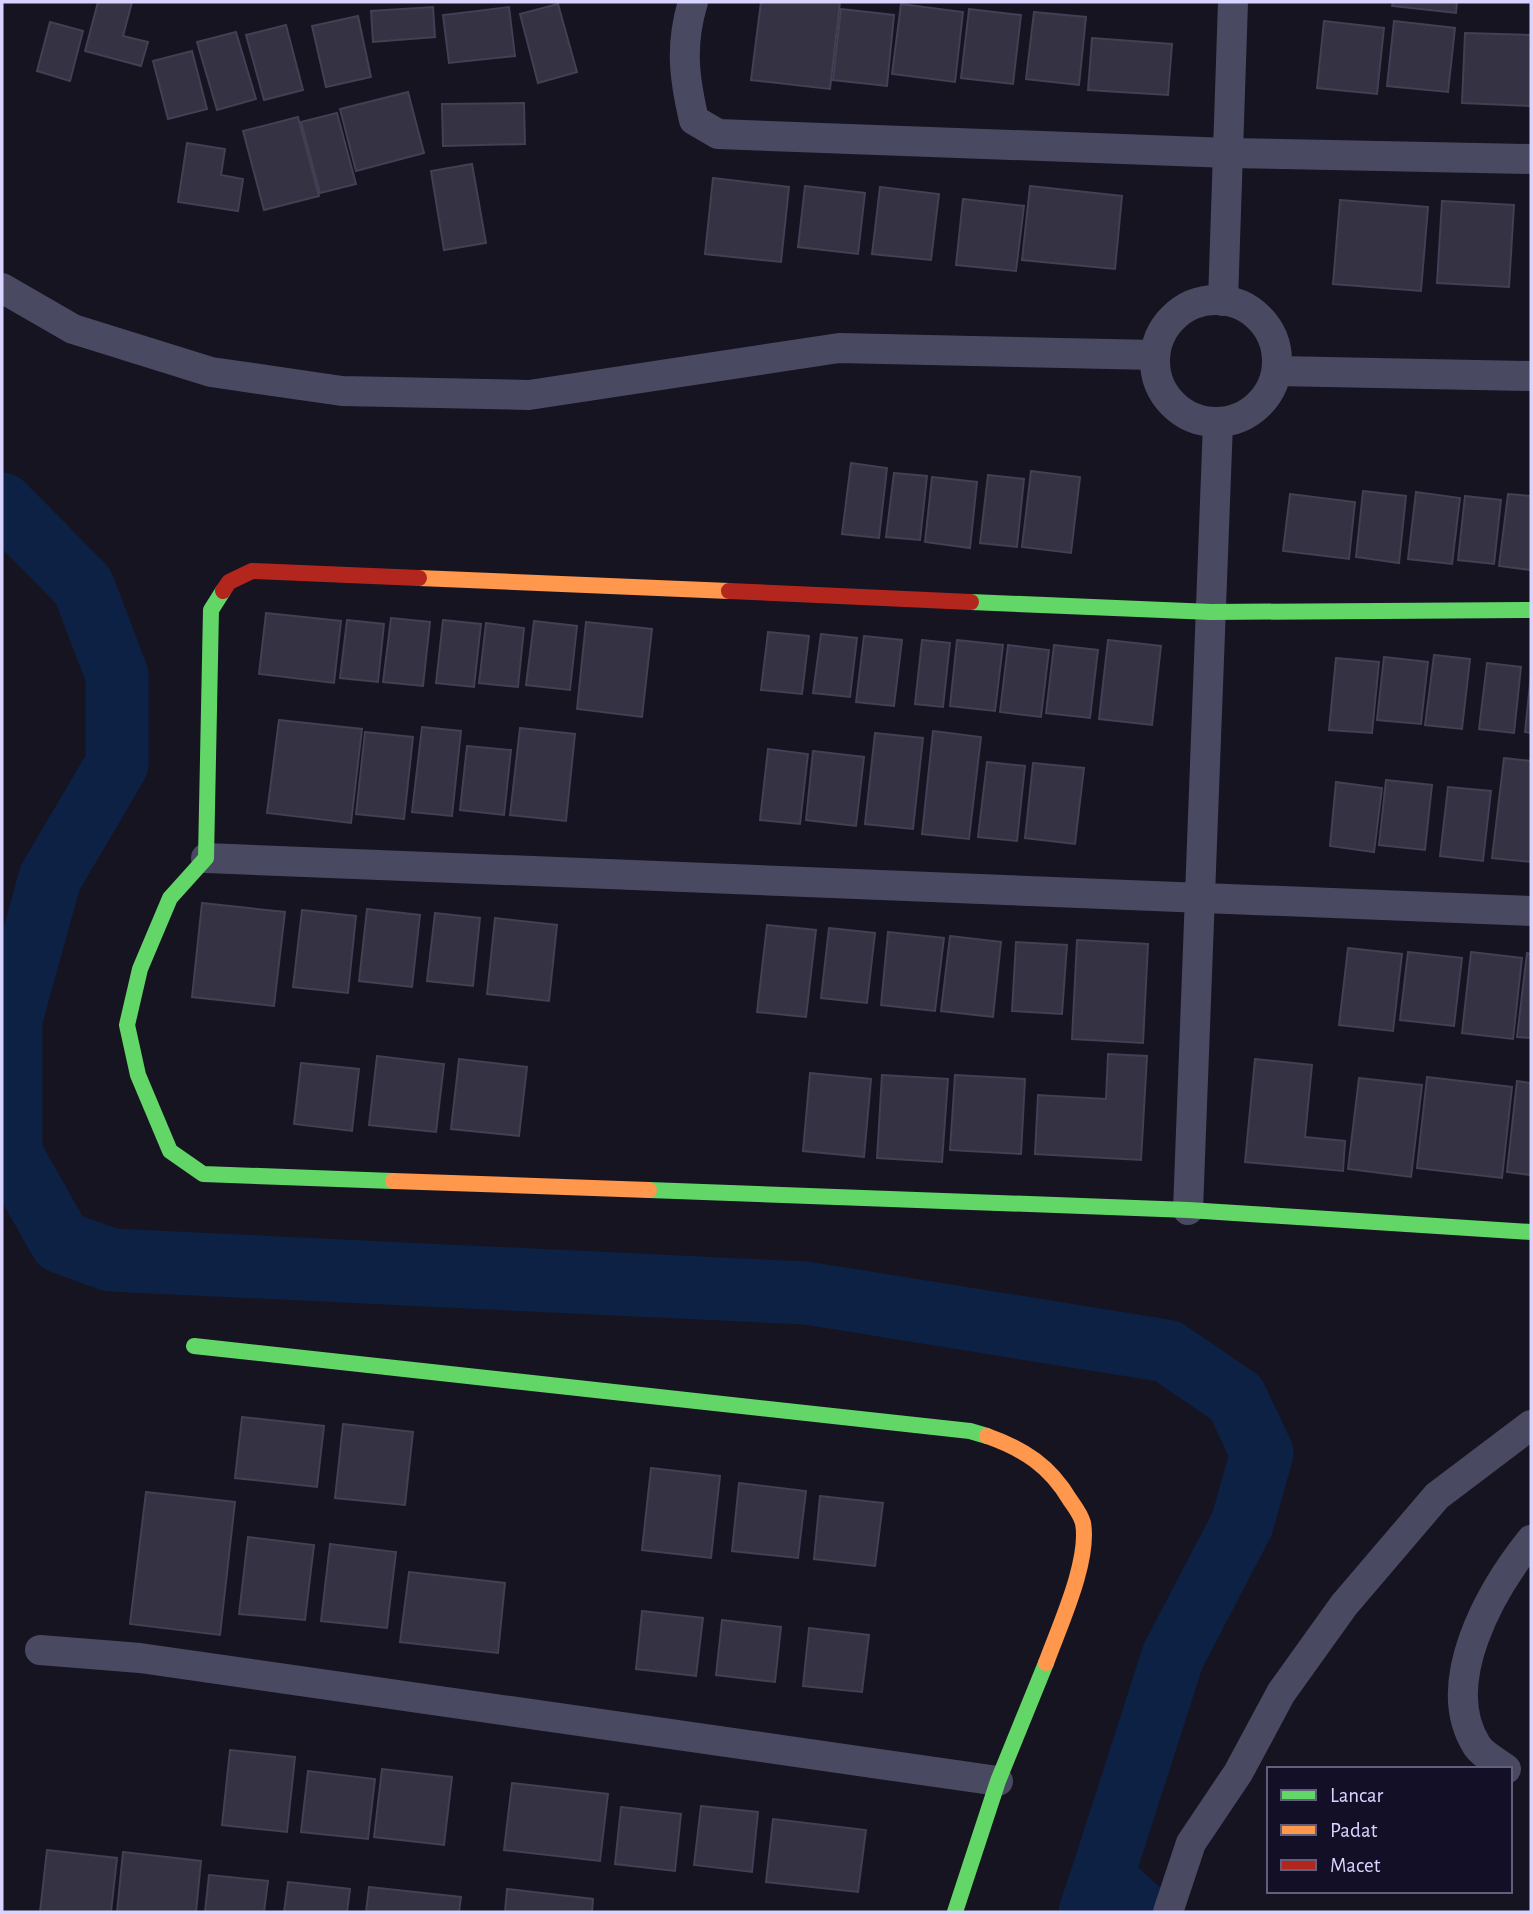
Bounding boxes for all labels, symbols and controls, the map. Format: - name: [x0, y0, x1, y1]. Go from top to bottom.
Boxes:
- legend: [1267, 1767, 1512, 1893]
- text: Lancar: [1330, 1785, 1383, 1806]
- text: Padat: [1330, 1820, 1378, 1841]
- text: Macet: [1330, 1855, 1381, 1876]

